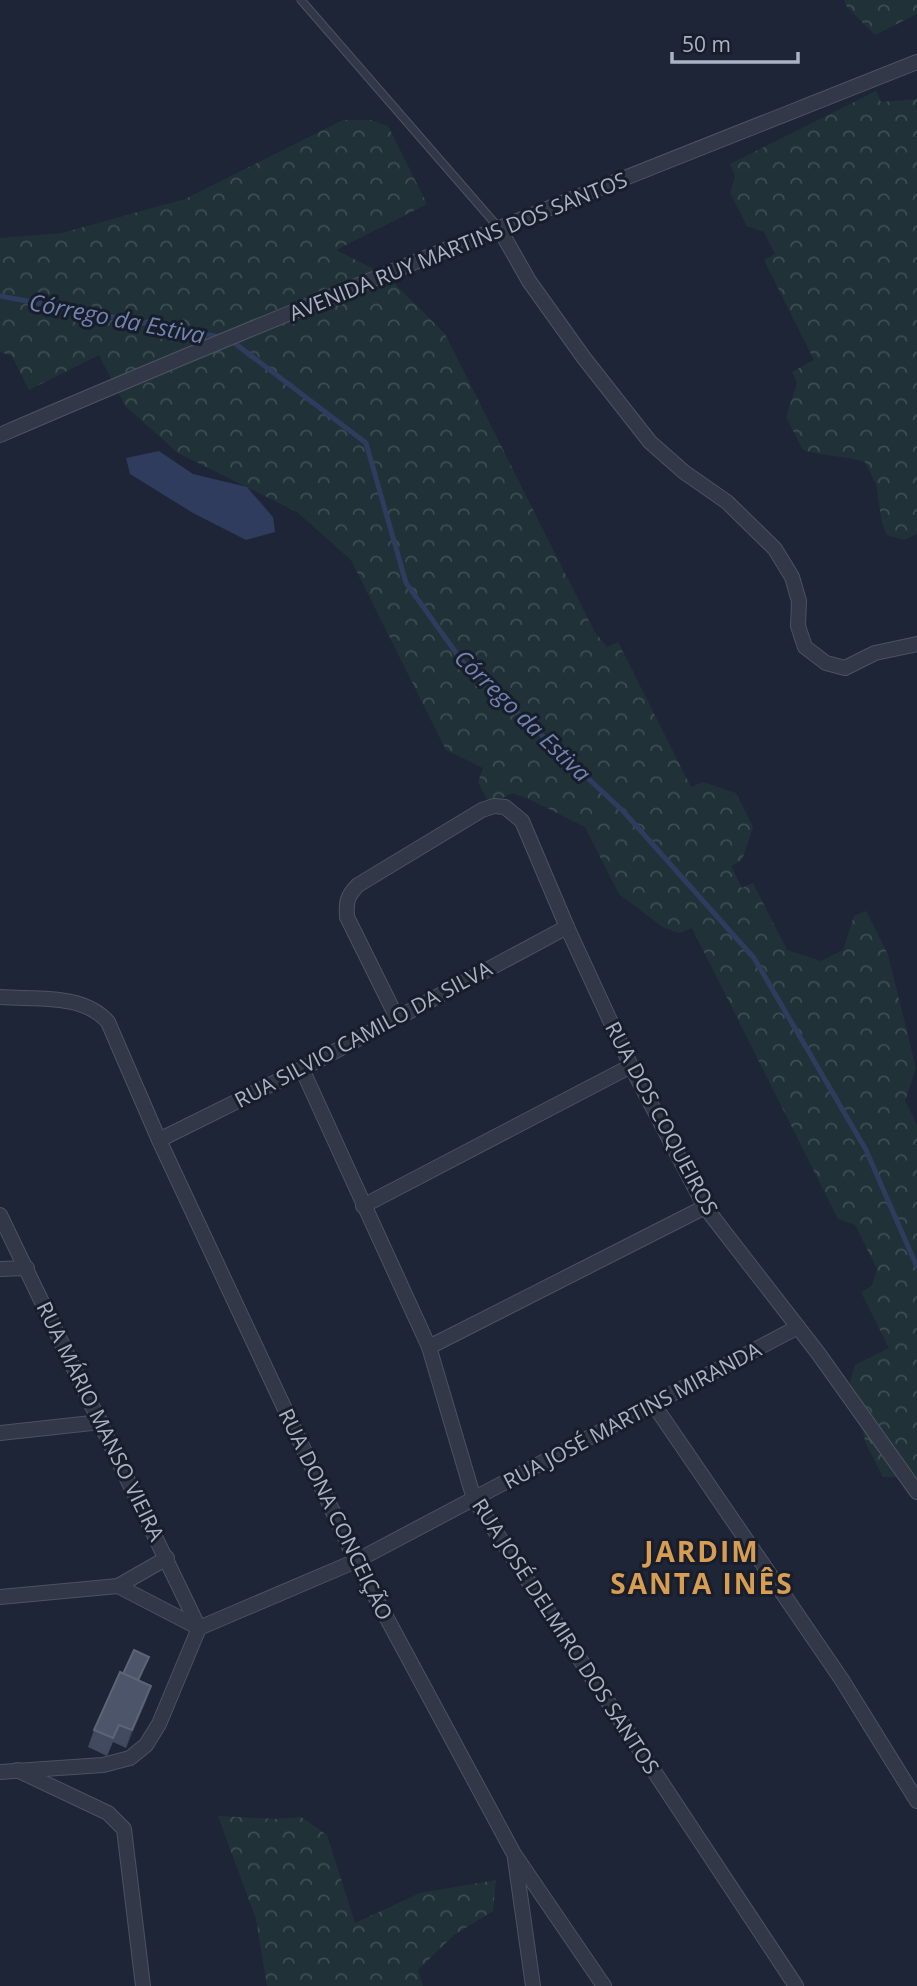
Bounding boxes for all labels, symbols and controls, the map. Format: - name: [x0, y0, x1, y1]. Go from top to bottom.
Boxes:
- scale bar: [672, 21, 798, 65]
- text: 50 m: [682, 30, 731, 58]
- street label: AVENIDA RUY MARTINS DOS SANTOS: [285, 165, 631, 327]
- water label: Córrego da Estiva: [27, 285, 207, 351]
- water label: Córrego da Estiva: [448, 642, 598, 788]
- street label: RUA SILVIO CAMILO DA SILVA: [229, 954, 497, 1114]
- street label: RUA DOS COQUEIROS: [599, 1016, 725, 1220]
- street label: RUA MÁRIO MANSO VIEIRA: [31, 1297, 172, 1546]
- street label: RUA JOSÉ MARTINS MIRANDA: [498, 1335, 766, 1495]
- street label: RUA DONA CONCEIÇÃO: [273, 1404, 399, 1624]
- street label: RUA JOSÉ DELMIRO DOS SANTOS: [466, 1493, 666, 1779]
- district label: JARDIM SANTA INÊS: [610, 1532, 794, 1602]

